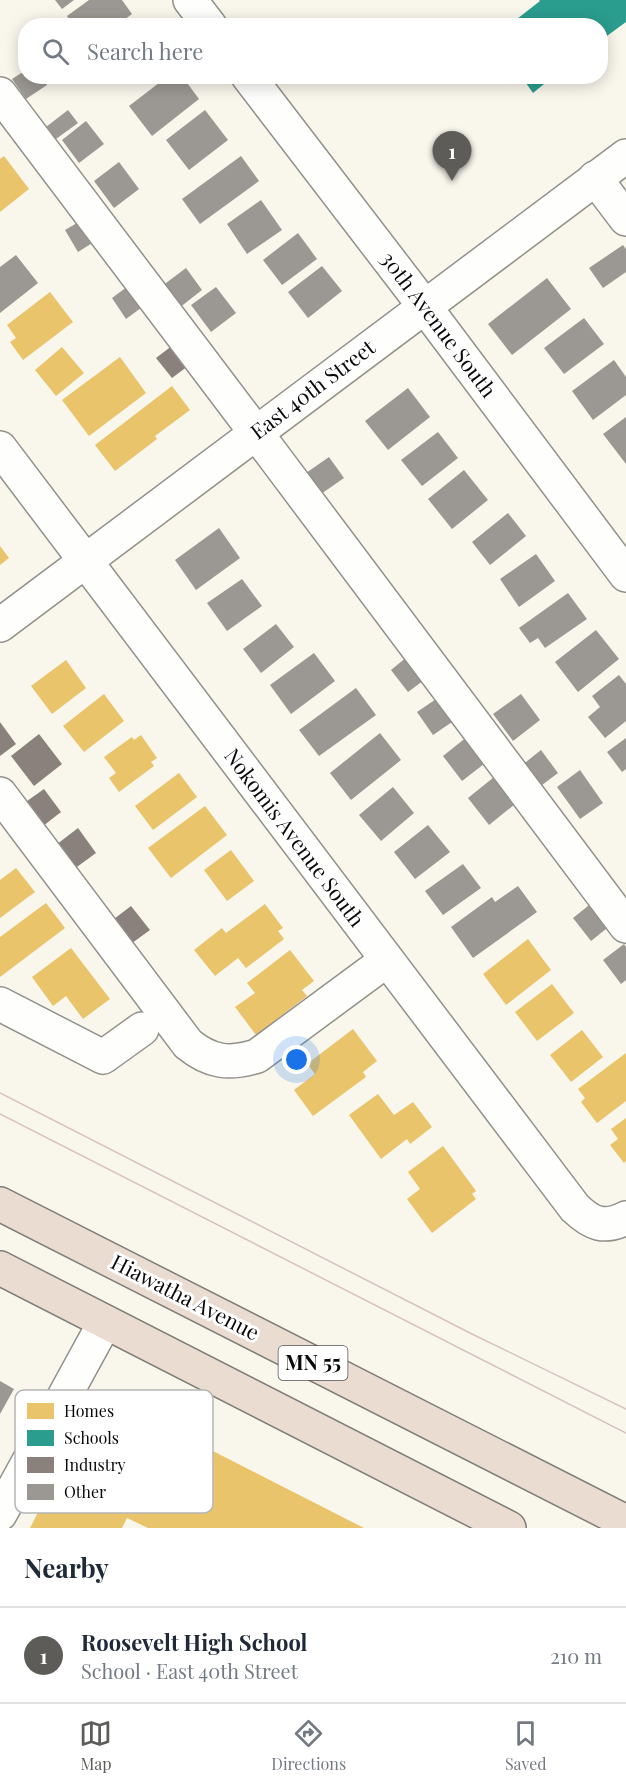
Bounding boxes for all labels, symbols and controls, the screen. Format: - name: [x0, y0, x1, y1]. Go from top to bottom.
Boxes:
- search box: [18, 18, 608, 84]
- icon: search: [39, 35, 72, 68]
- text: Search here: [87, 36, 203, 66]
- pin: 1: [432, 132, 472, 181]
- street label: 30th Avenue South: [376, 245, 504, 403]
- street label: East 40th Street: [244, 332, 380, 444]
- street label: Nokomis Avenue South: [219, 742, 372, 932]
- your location: [282, 1045, 311, 1074]
- street label: Hiawatha Avenue: [107, 1247, 265, 1346]
- road number: MN 55: [278, 1346, 348, 1380]
- legend: [15, 1390, 213, 1513]
- text: Homes: [64, 1400, 114, 1421]
- text: Schools: [64, 1427, 119, 1448]
- text: Industry: [64, 1454, 126, 1475]
- text: Other: [64, 1481, 106, 1502]
- text: Nearby: [24, 1550, 109, 1585]
- text: Roosevelt High School: [81, 1627, 307, 1657]
- text: 1: [40, 1642, 47, 1669]
- text: 210 m: [550, 1642, 602, 1669]
- text: School · East 40th Street: [81, 1657, 298, 1684]
- tab: Map: [79, 1717, 112, 1774]
- tab: Directions: [271, 1717, 346, 1774]
- tab: Saved: [505, 1717, 547, 1774]

